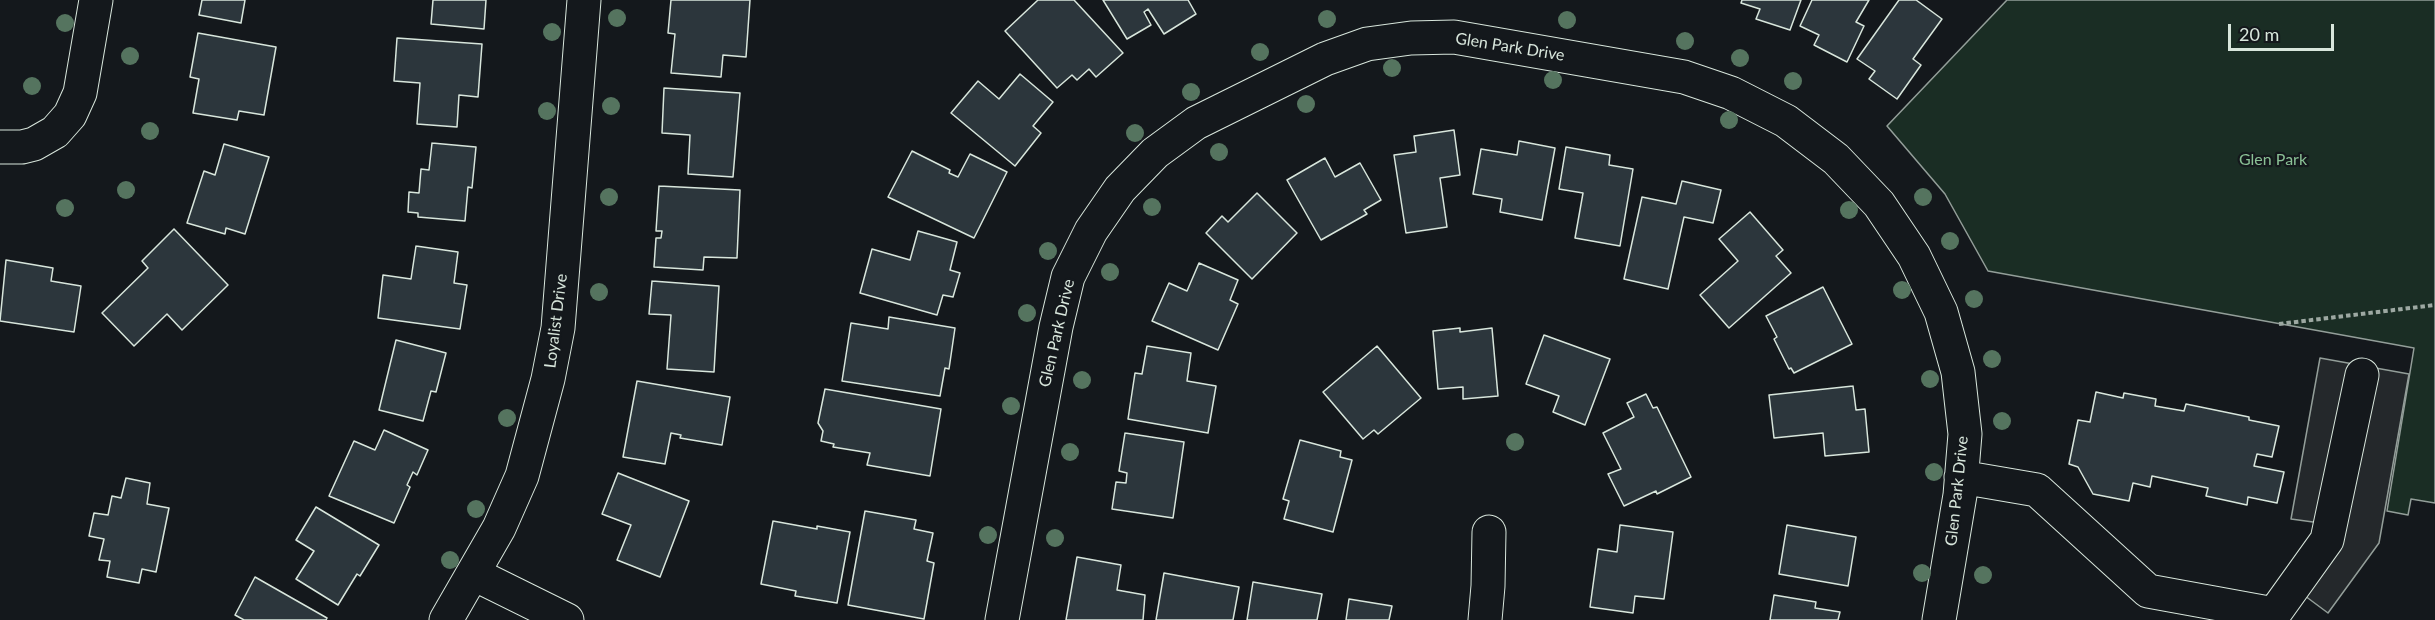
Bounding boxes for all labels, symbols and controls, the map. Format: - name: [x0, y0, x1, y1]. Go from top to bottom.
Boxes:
- scale bar: [2231, 12, 2338, 50]
- text: 20 m: [2239, 23, 2279, 45]
- street label: Glen Park Drive: [1454, 29, 1566, 65]
- park label: Glen Park: [2239, 150, 2307, 170]
- street label: Loyalist Drive: [541, 273, 571, 369]
- street label: Glen Park Drive: [1035, 277, 1079, 389]
- street label: Glen Park Drive: [1942, 435, 1972, 547]

